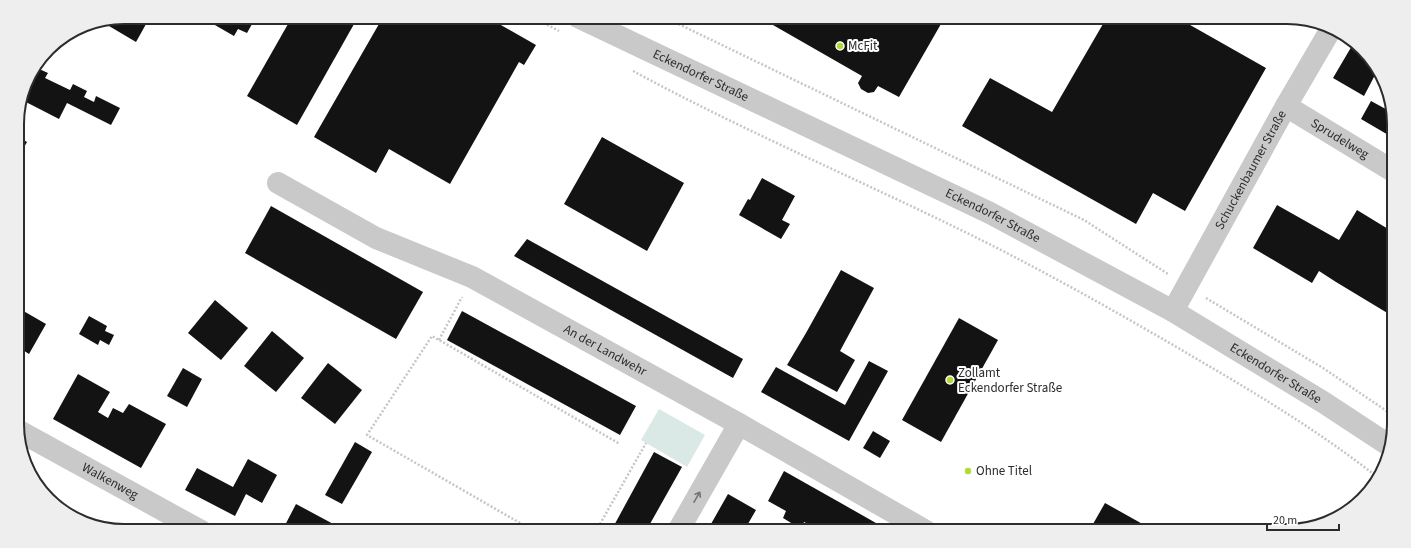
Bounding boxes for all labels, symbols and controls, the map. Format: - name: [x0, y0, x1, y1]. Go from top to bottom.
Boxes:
- place label: McFit: [848, 37, 878, 55]
- marker: McFit: [835, 41, 845, 51]
- street label: Eckendorfer Straße: [650, 45, 752, 106]
- street label: Schuckenbaumer Straße: [1211, 107, 1291, 233]
- street label: Sprudelweg: [1307, 114, 1373, 163]
- street label: Eckendorfer Straße: [942, 184, 1044, 247]
- street label: An der Landwehr: [560, 320, 650, 381]
- street label: Eckendorfer Straße: [1226, 339, 1325, 408]
- place label: Zollamt Eckendorfer Straße: [958, 364, 1062, 397]
- marker: Zollamt Eckendorfer Straße: [945, 375, 955, 385]
- street label: Walkenweg: [79, 458, 142, 504]
- place label: Ohne Titel: [976, 462, 1032, 480]
- marker: Ohne Titel: [963, 466, 973, 476]
- one-way arrow: [694, 491, 702, 503]
- scale bar: [1267, 506, 1339, 532]
- text: 20 m: [1273, 512, 1297, 529]

